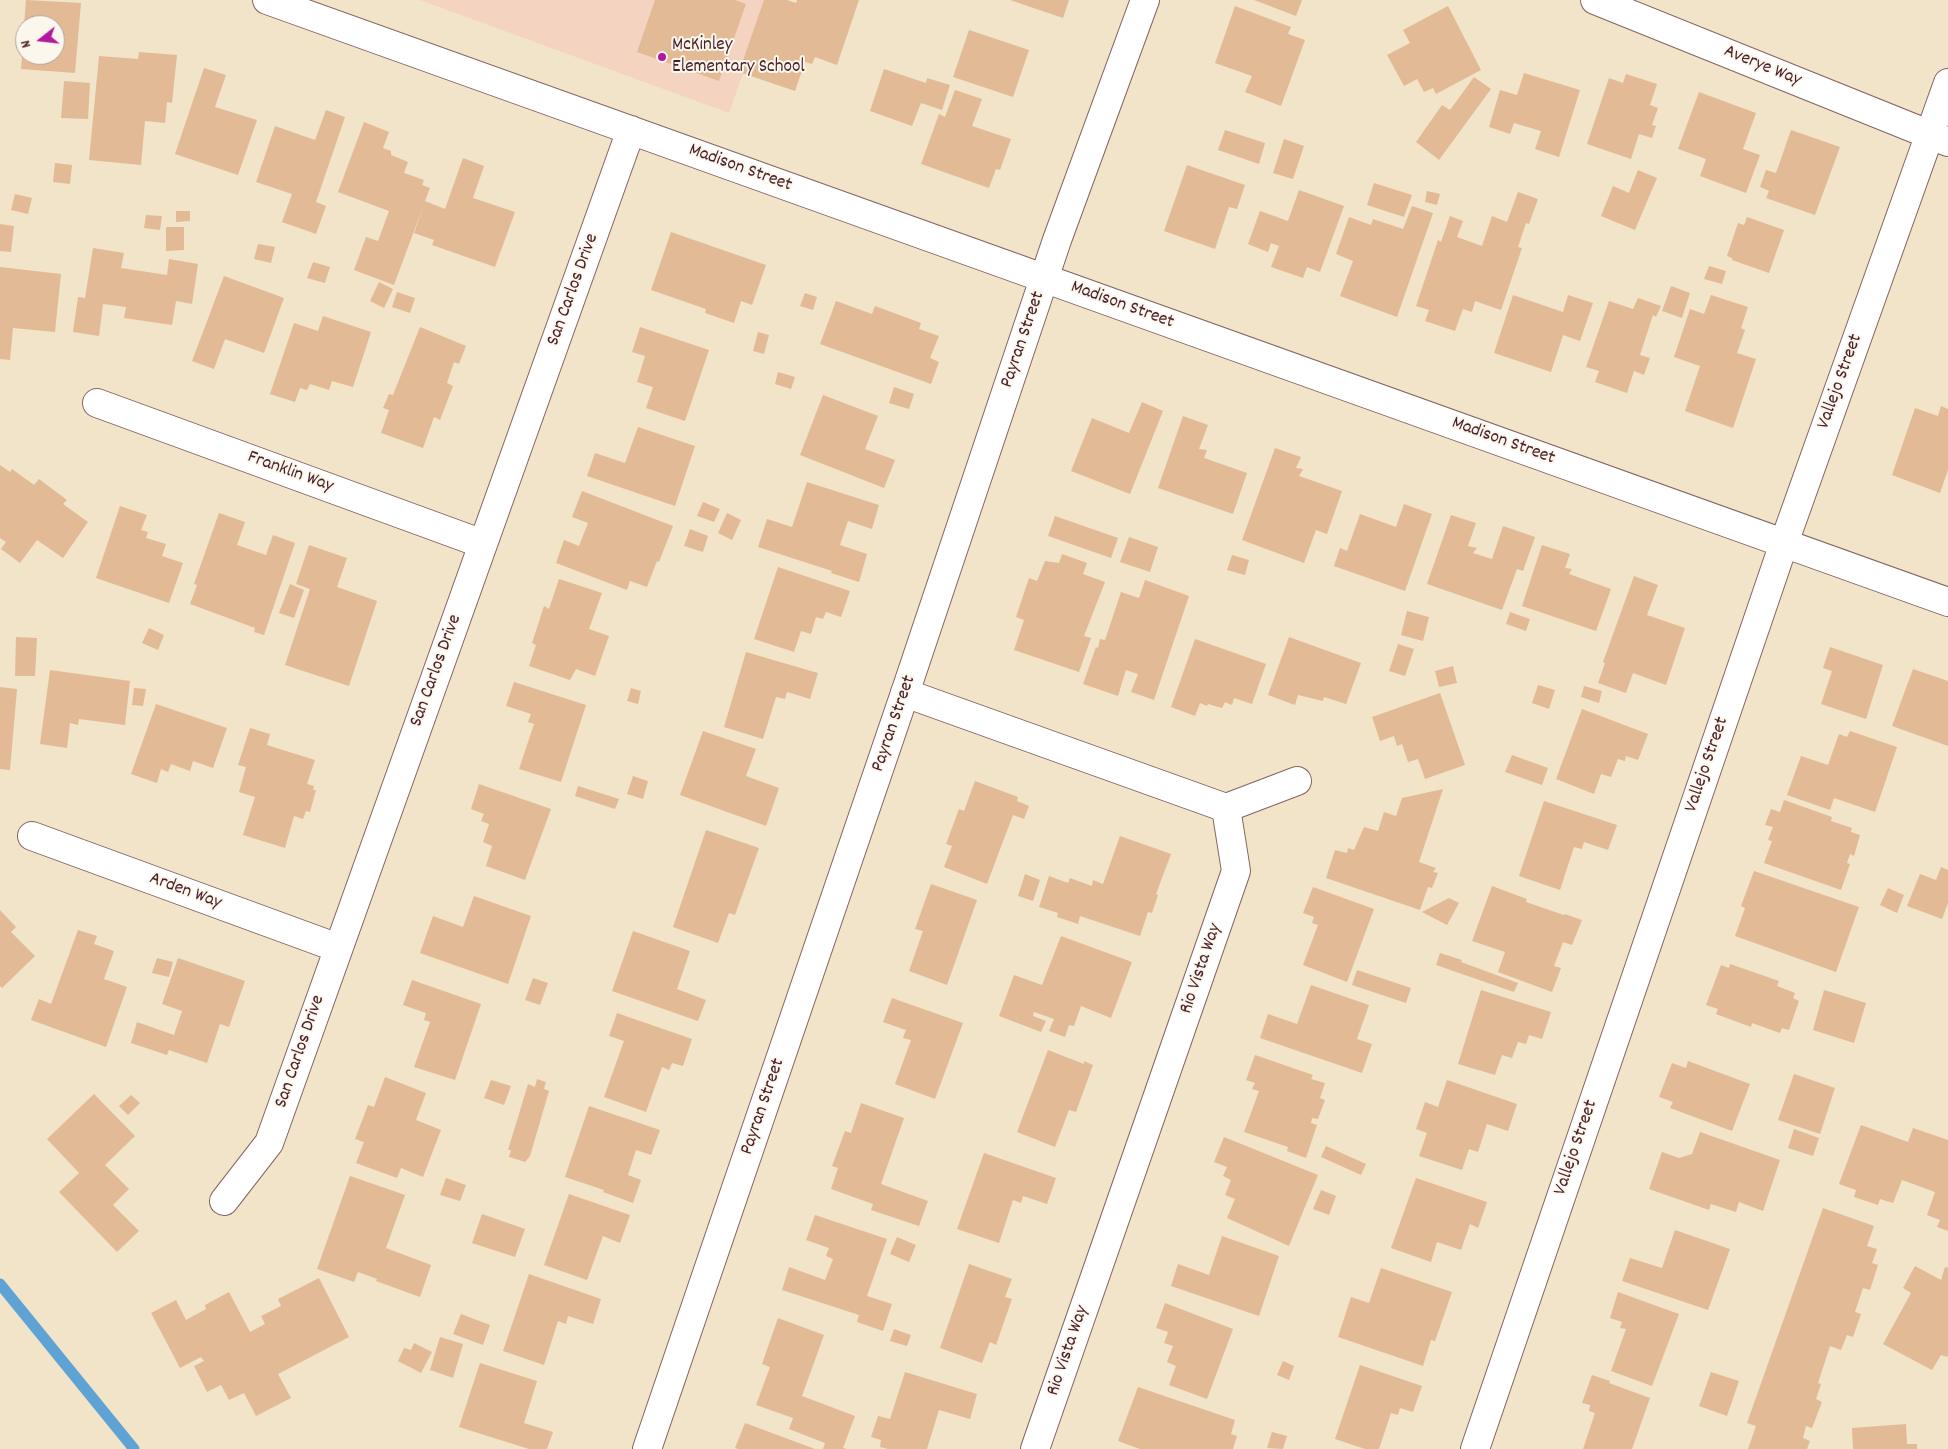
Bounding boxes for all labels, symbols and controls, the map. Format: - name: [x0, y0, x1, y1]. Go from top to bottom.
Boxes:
- north arrow: [15, 15, 65, 65]
- place label: McKinley Elementary School: [672, 35, 805, 79]
- text: N: [16, 38, 37, 50]
- street label: Averye Way: [1720, 41, 1804, 93]
- marker: McKinley Elementary School: [656, 51, 668, 63]
- street label: Madison Street: [685, 140, 795, 198]
- street label: San Carlos Drive: [543, 231, 605, 349]
- street label: Madison Street: [1067, 277, 1177, 335]
- street label: Payran Street: [997, 289, 1051, 391]
- street label: Vallejo Street: [1813, 331, 1869, 433]
- street label: Madison Street: [1448, 413, 1558, 471]
- street label: Franklin Way: [244, 447, 336, 499]
- street label: San Carlos Drive: [406, 612, 468, 730]
- street label: Payran Street: [868, 673, 922, 775]
- street label: Vallejo Street: [1681, 714, 1735, 816]
- street label: Arden Way: [146, 868, 224, 916]
- street label: Rio Vista Way: [1176, 921, 1228, 1017]
- street label: San Carlos Drive: [271, 993, 331, 1111]
- street label: Payran Street: [737, 1056, 791, 1158]
- street label: Vallejo Street: [1550, 1097, 1604, 1199]
- street label: Rio Vista Way: [1043, 1303, 1095, 1399]

